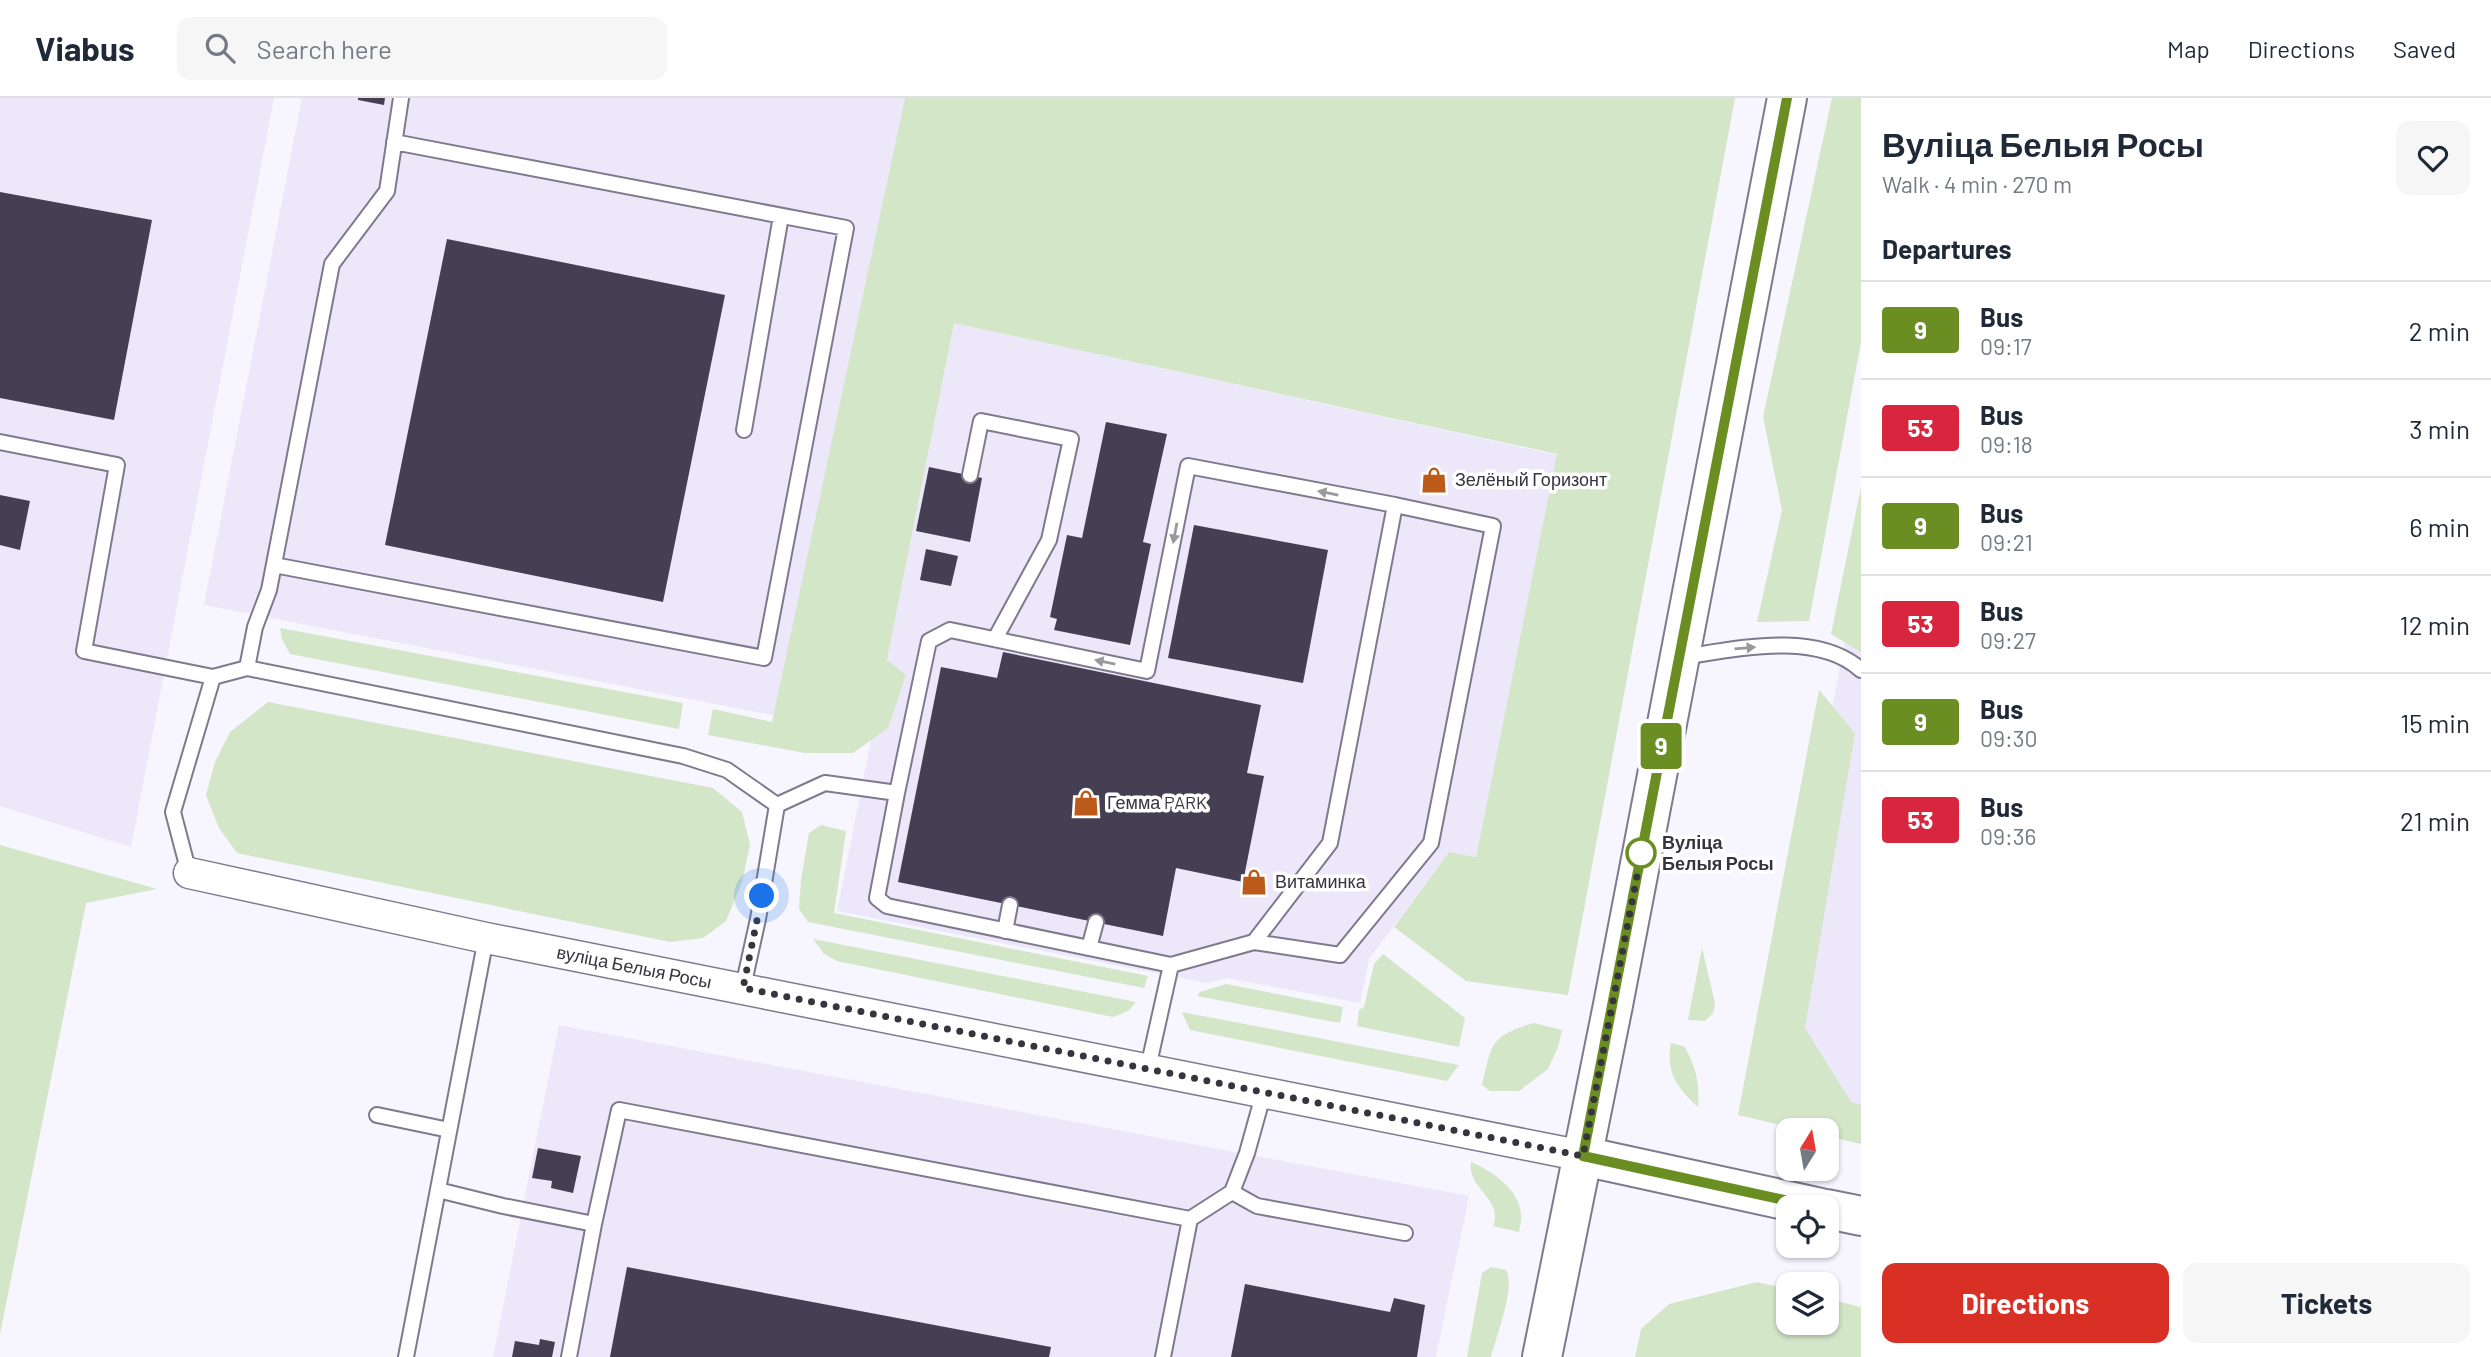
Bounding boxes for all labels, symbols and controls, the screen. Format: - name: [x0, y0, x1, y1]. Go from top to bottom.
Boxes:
- search box: [177, 17, 667, 80]
- text: Viabus: [35, 28, 135, 68]
- icon: search: [201, 29, 239, 67]
- text: Search here: [257, 33, 392, 64]
- text: Map: [2167, 34, 2210, 63]
- text: Directions: [2248, 34, 2355, 63]
- text: Saved: [2393, 34, 2456, 63]
- button: heart: [2396, 121, 2470, 195]
- text: Вуліца Белыя Росы: [1882, 124, 2204, 164]
- text: Walk · 4 min · 270 m: [1882, 170, 2072, 198]
- text: Departures: [1882, 233, 2012, 264]
- text: Bus: [1980, 301, 2023, 332]
- text: 9: [1914, 315, 1927, 344]
- text: 2 min: [2409, 315, 2470, 346]
- text: 09:17: [1980, 332, 2032, 360]
- text: Bus: [1980, 399, 2023, 430]
- text: 53: [1908, 413, 1933, 442]
- text: 3 min: [2409, 413, 2470, 444]
- text: 09:18: [1980, 430, 2033, 458]
- shop icon: Зелёный Горизонт: [1419, 465, 1449, 495]
- place label: Зелёный Горизонт: [1455, 468, 1607, 490]
- one-way arrow: [1316, 487, 1338, 498]
- text: Bus: [1980, 497, 2023, 528]
- text: 9: [1914, 511, 1927, 540]
- text: 6 min: [2409, 511, 2470, 542]
- one-way arrow: [1169, 522, 1180, 544]
- text: 09:21: [1980, 528, 2033, 556]
- text: Bus: [1980, 595, 2023, 626]
- text: 53: [1908, 609, 1933, 638]
- text: 12 min: [2400, 609, 2470, 640]
- text: 09:27: [1980, 626, 2036, 654]
- one-way arrow: [1735, 642, 1757, 653]
- one-way arrow: [1094, 656, 1116, 667]
- text: Bus: [1980, 693, 2023, 724]
- text: 9: [1914, 707, 1927, 736]
- text: 15 min: [2400, 707, 2470, 738]
- line badge: 9: [1638, 723, 1684, 769]
- text: 09:30: [1980, 724, 2038, 752]
- text: 9: [1655, 731, 1667, 760]
- shop icon: Гемма PARK: [1071, 788, 1101, 818]
- place label: Гемма PARK: [1107, 791, 1207, 813]
- text: Bus: [1980, 791, 2023, 822]
- text: 53: [1908, 805, 1933, 834]
- text: 21 min: [2400, 805, 2470, 836]
- text: 09:36: [1980, 822, 2036, 850]
- place label: Вуліца Белыя Росы: [1662, 831, 1774, 874]
- marker: Вуліца Белыя Росы: [1626, 838, 1656, 868]
- shop icon: Витаминка: [1239, 867, 1269, 897]
- place label: Витаминка: [1275, 870, 1367, 892]
- your location: [744, 878, 779, 913]
- street label: вуліца Белыя Росы: [555, 940, 714, 993]
- north arrow: [1776, 1118, 1839, 1181]
- map controls: [1776, 1118, 1839, 1335]
- button: locate: [1776, 1195, 1839, 1258]
- button: Directions: [1882, 1263, 2169, 1343]
- button: Tickets: [2183, 1263, 2470, 1343]
- button: layers: [1776, 1272, 1839, 1335]

